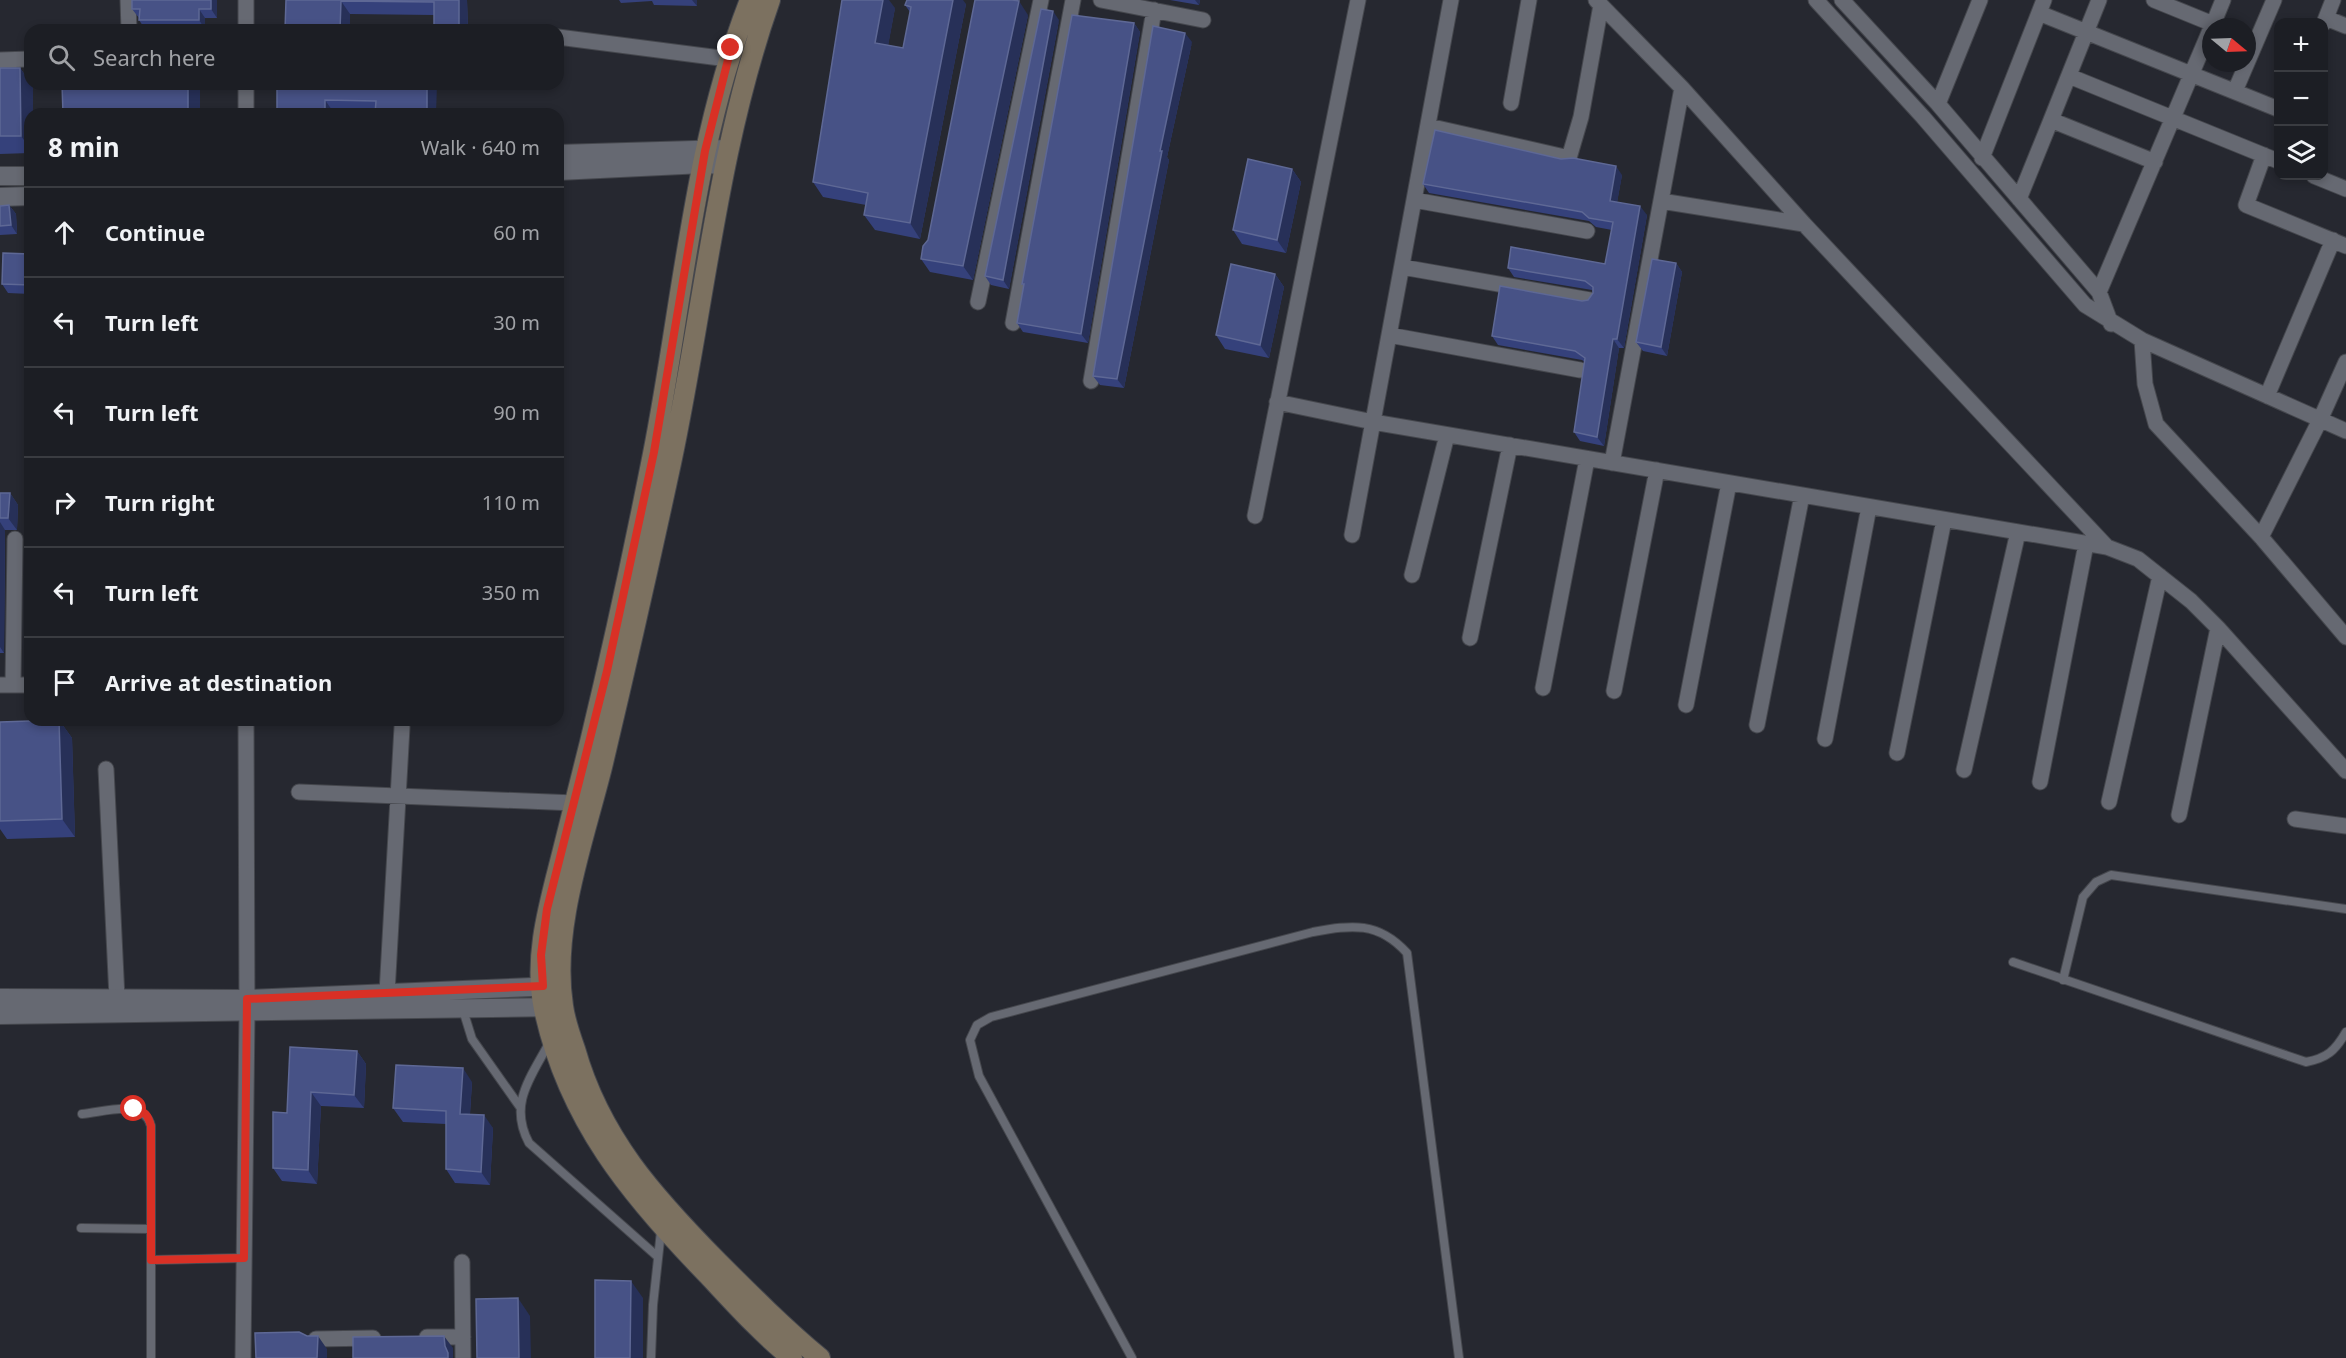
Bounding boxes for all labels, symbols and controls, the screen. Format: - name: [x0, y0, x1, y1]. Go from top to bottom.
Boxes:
- north arrow: [2202, 18, 2256, 72]
- map controls: [2274, 18, 2328, 180]
- button: +: [2274, 18, 2328, 72]
- search box: [24, 24, 564, 90]
- route end: [717, 34, 743, 60]
- icon: search: [45, 41, 78, 74]
- text: Search here: [93, 42, 215, 72]
- button: −: [2274, 72, 2328, 126]
- button: layers: [2274, 126, 2328, 180]
- text: 8 min: [48, 129, 120, 165]
- text: Walk · 640 m: [421, 134, 540, 161]
- icon: ahead: [48, 216, 81, 249]
- text: Continue: [105, 217, 205, 247]
- text: 60 m: [493, 219, 540, 246]
- icon: left: [48, 306, 81, 339]
- text: Turn left: [105, 307, 199, 337]
- text: 30 m: [493, 309, 540, 336]
- icon: left: [48, 396, 81, 429]
- text: Turn left: [105, 397, 199, 427]
- text: 90 m: [493, 399, 540, 426]
- icon: right: [48, 486, 81, 519]
- text: Turn right: [105, 487, 215, 517]
- text: 110 m: [482, 489, 540, 516]
- icon: left: [48, 576, 81, 609]
- text: Turn left: [105, 577, 199, 607]
- text: 350 m: [482, 579, 540, 606]
- icon: arrive: [48, 666, 81, 699]
- text: Arrive at destination: [105, 667, 332, 697]
- route start: [120, 1095, 146, 1121]

